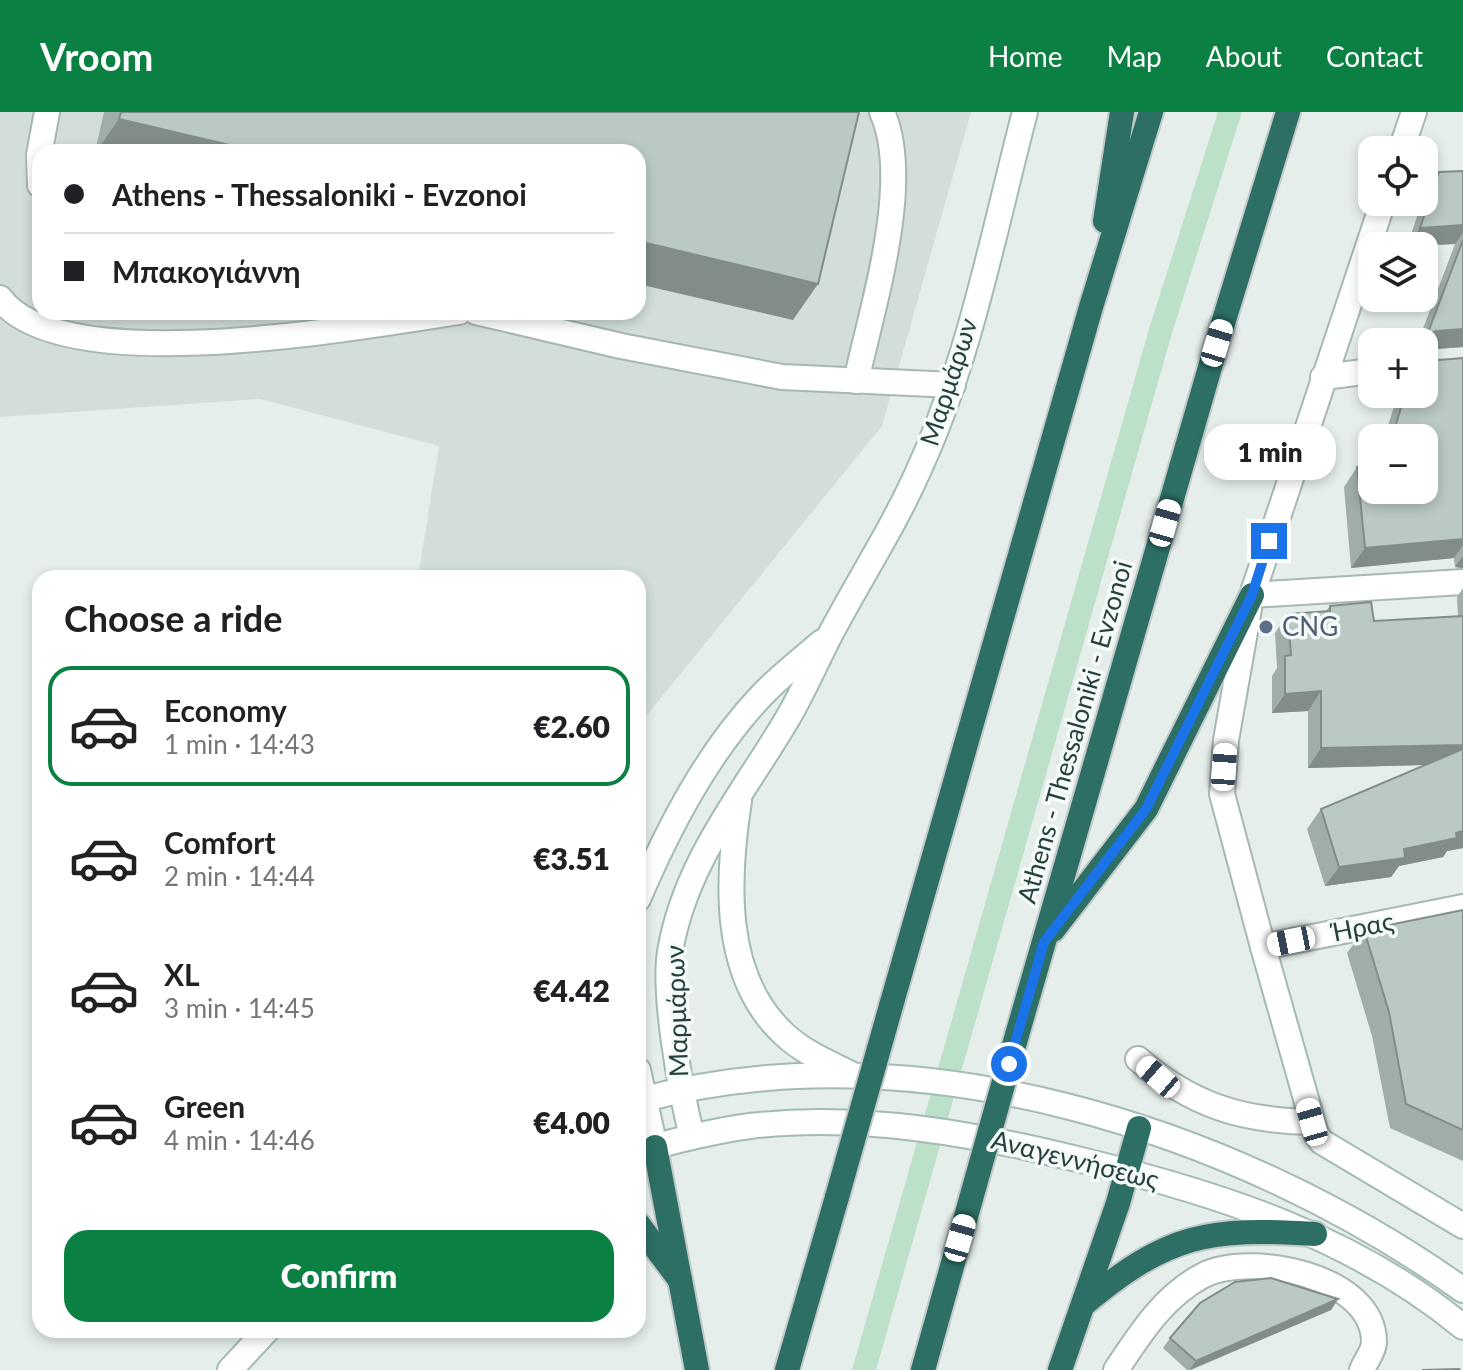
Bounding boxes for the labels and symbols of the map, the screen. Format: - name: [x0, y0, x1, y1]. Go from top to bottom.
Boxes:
- street label: Μαρμάρων: [912, 314, 984, 450]
- car: [1199, 317, 1235, 369]
- callout: 1 min: [1203, 425, 1335, 481]
- car: [1147, 497, 1183, 549]
- route end: [1251, 523, 1287, 559]
- street label: Athens - Thessaloniki - Evzonoi: [1010, 557, 1138, 907]
- place label: CNG: [1282, 610, 1338, 642]
- marker: CNG: [1257, 618, 1275, 636]
- car: [1210, 742, 1238, 792]
- street label: Ήρας: [1328, 904, 1396, 948]
- car: [1265, 925, 1317, 957]
- street label: Μαρμάρων: [658, 944, 694, 1078]
- route start: [991, 1046, 1027, 1082]
- car: [1132, 1052, 1184, 1102]
- car: [1294, 1096, 1330, 1148]
- street label: Αναγεννήσεως: [988, 1123, 1162, 1195]
- car: [942, 1212, 978, 1264]

